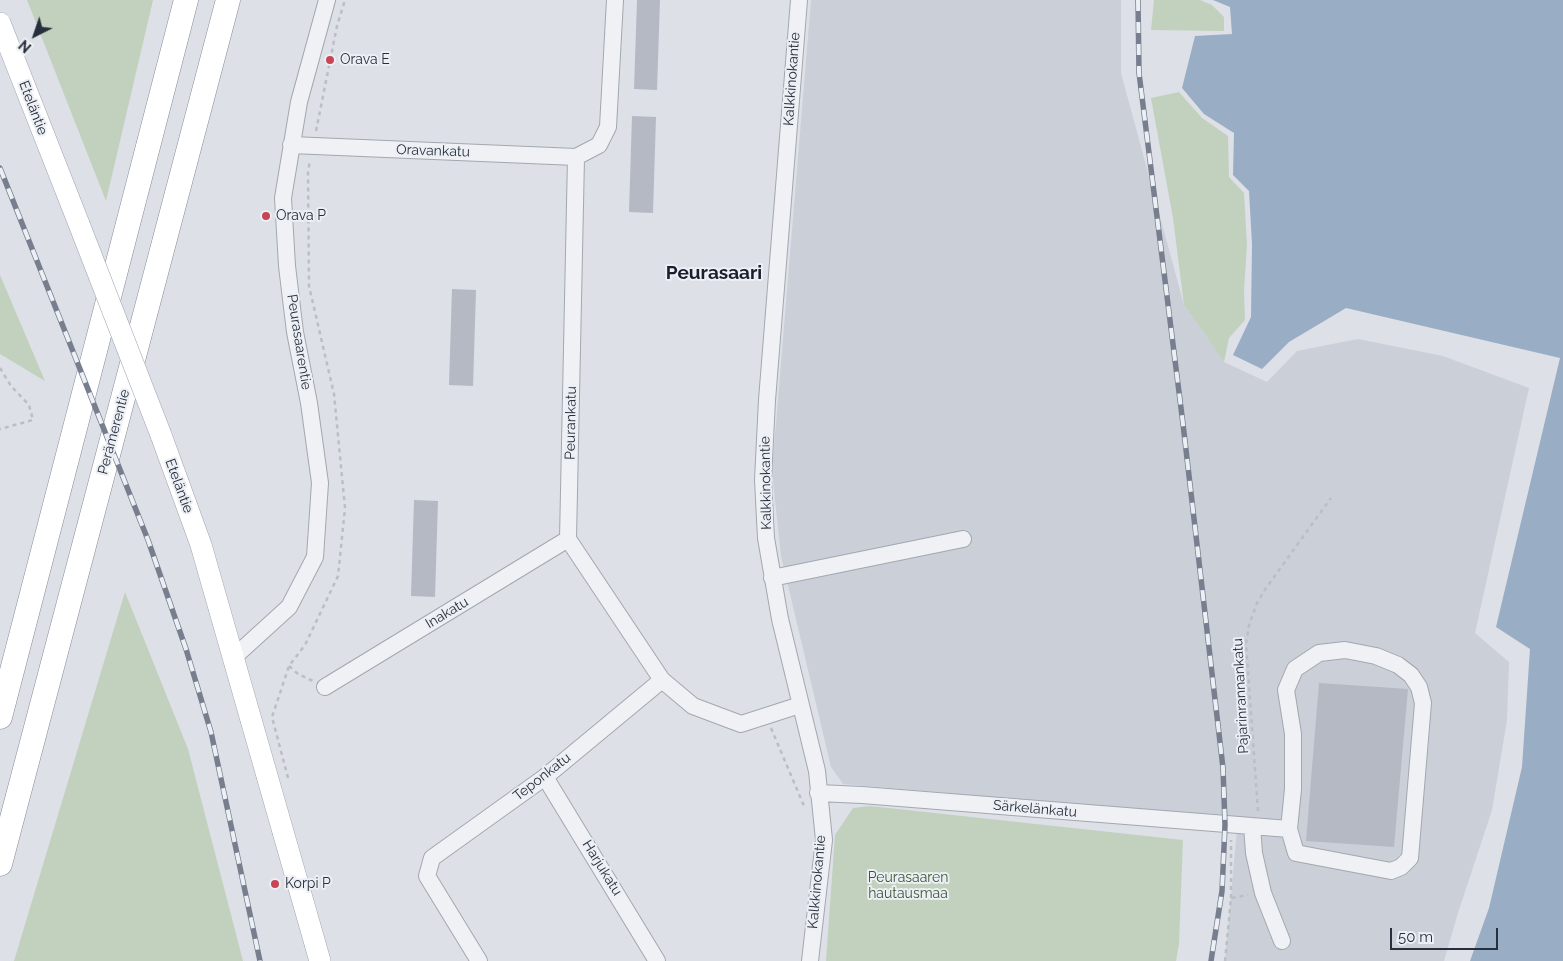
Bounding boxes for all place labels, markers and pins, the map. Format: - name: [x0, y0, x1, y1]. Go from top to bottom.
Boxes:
- place label: Orava E: [340, 52, 390, 68]
- marker: Orava E: [324, 54, 336, 66]
- place label: Orava P: [276, 208, 326, 224]
- marker: Orava P: [260, 210, 272, 222]
- place label: Korpi P: [285, 876, 331, 892]
- marker: Korpi P: [269, 878, 281, 890]

